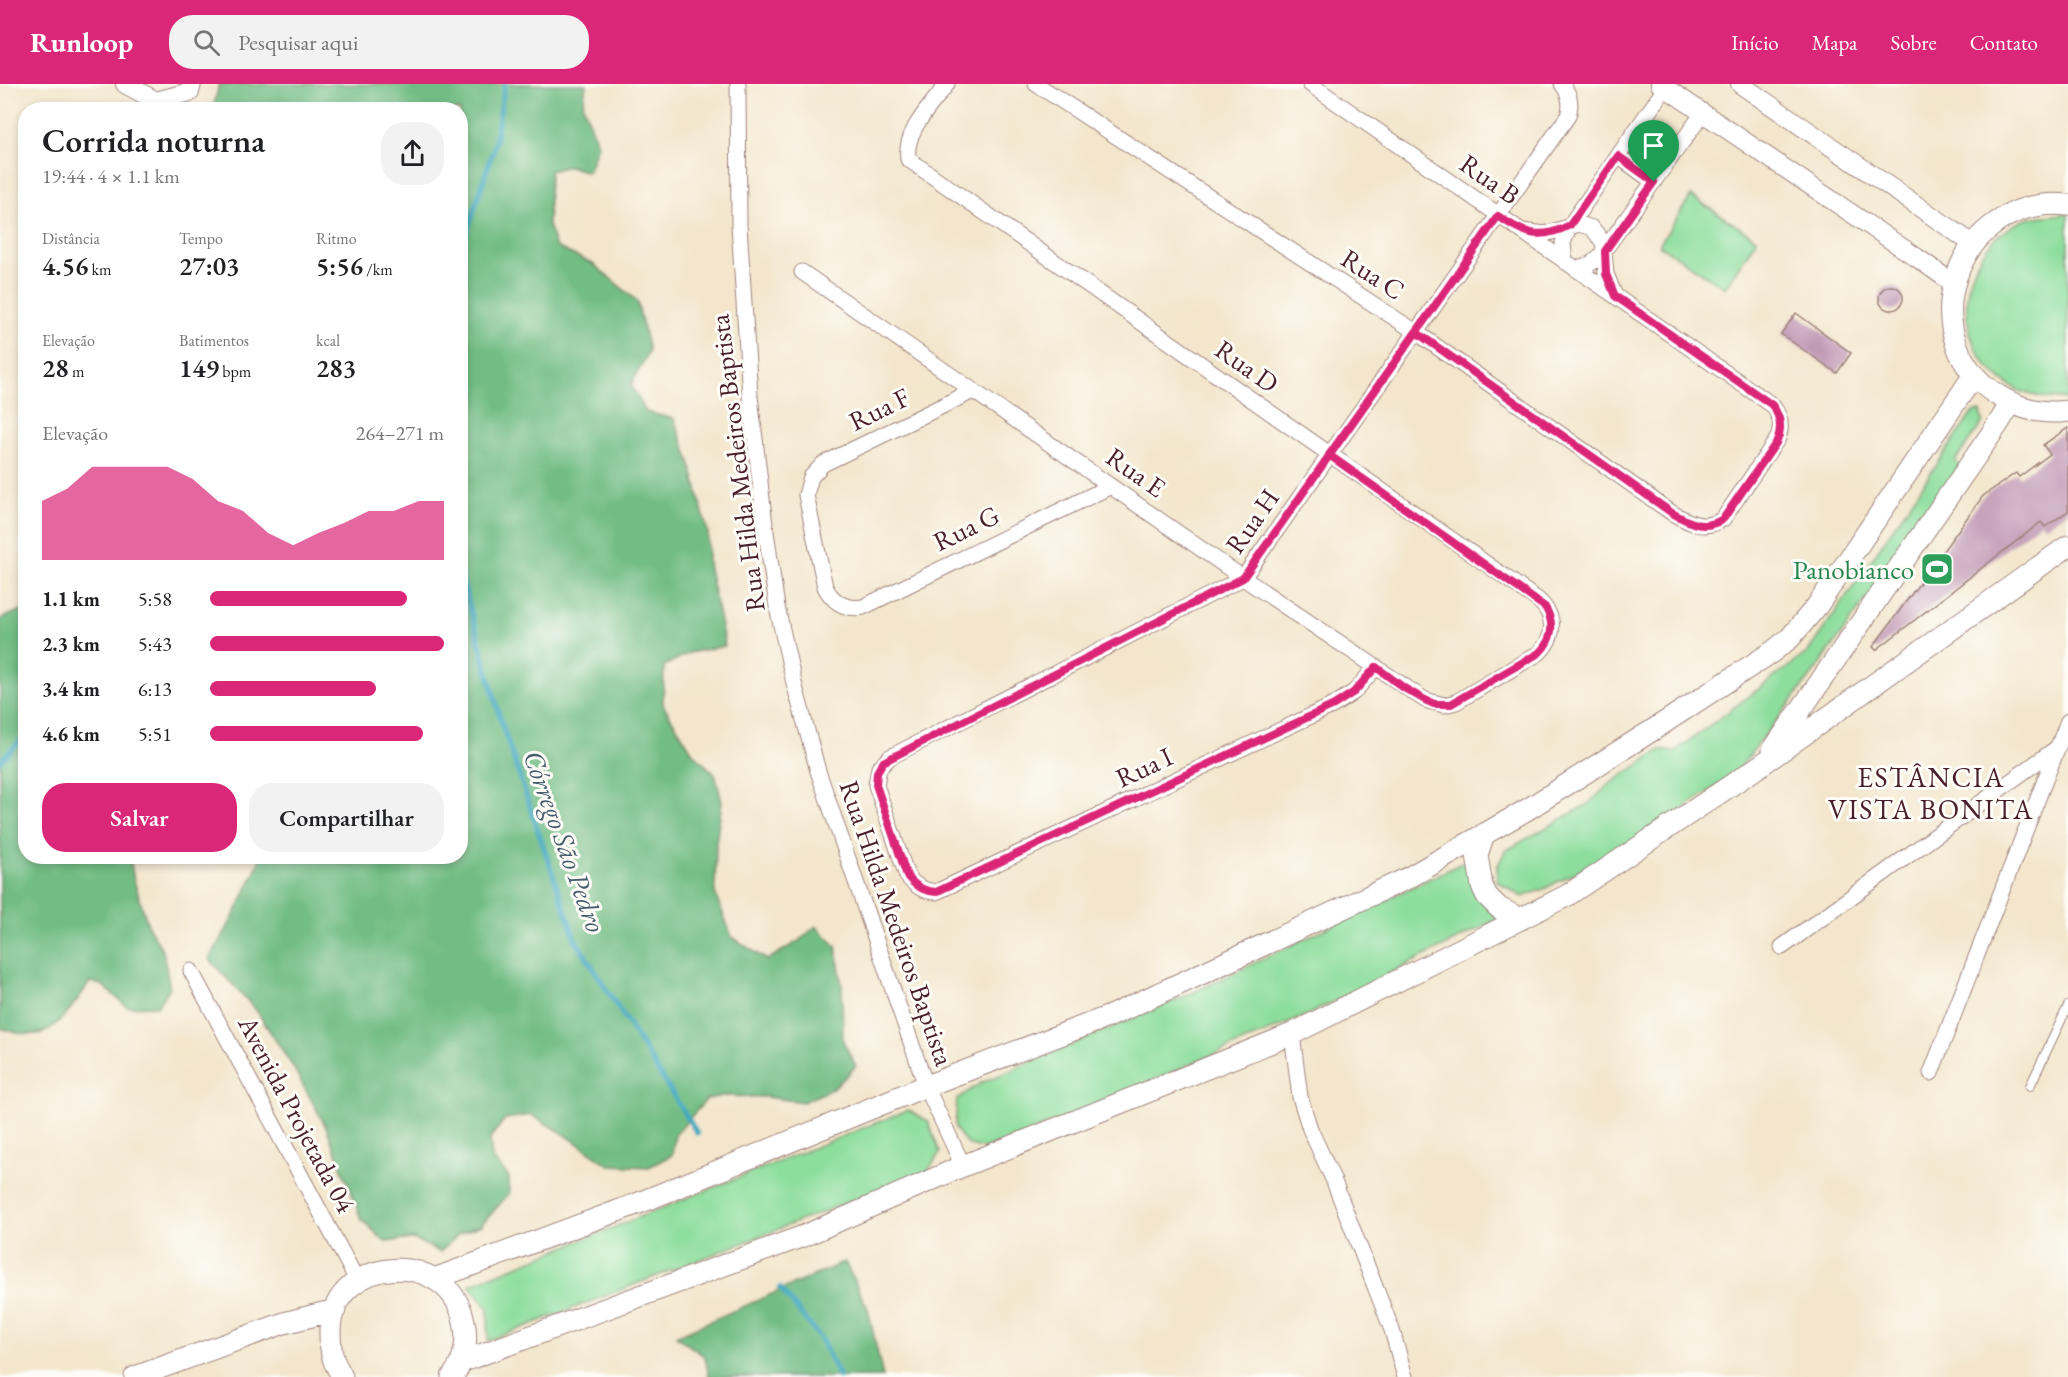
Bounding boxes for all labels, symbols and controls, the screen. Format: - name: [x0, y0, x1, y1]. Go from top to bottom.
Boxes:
- search box: [169, 15, 589, 69]
- text: Runloop: [30, 24, 133, 60]
- icon: search: [190, 26, 223, 59]
- text: Pesquisar aqui: [238, 28, 358, 57]
- text: Início: [1731, 29, 1779, 56]
- text: Mapa: [1812, 29, 1857, 56]
- text: Sobre: [1890, 29, 1937, 56]
- text: Contato: [1970, 29, 2038, 56]
- text: Corrida noturna: [42, 119, 265, 162]
- pin: [1628, 120, 1679, 182]
- button: share: [381, 122, 444, 185]
- icon: arrive: [1637, 129, 1670, 162]
- street label: Rua B: [1453, 146, 1527, 212]
- text: 19:44 · 4 × 1.1 km: [42, 163, 180, 189]
- text: Distância: [42, 228, 100, 249]
- text: Tempo: [179, 228, 223, 249]
- text: Ritmo: [316, 228, 357, 249]
- street label: Rua C: [1335, 241, 1411, 307]
- text: 4.56: [42, 249, 88, 283]
- text: 27:03: [179, 249, 239, 283]
- text: 5:56: [316, 249, 363, 283]
- text: km: [88, 259, 111, 280]
- text: /km: [363, 259, 393, 280]
- street label: Rua Hilda Medeiros Baptista: [701, 312, 773, 614]
- text: Elevação: [42, 330, 95, 351]
- text: Batimentos: [179, 330, 249, 351]
- text: kcal: [316, 330, 340, 351]
- street label: Rua D: [1208, 332, 1286, 400]
- text: 28: [42, 351, 69, 385]
- text: 149: [179, 351, 219, 385]
- text: 283: [316, 351, 356, 385]
- text: m: [69, 361, 84, 382]
- text: bpm: [219, 361, 251, 382]
- street label: Rua F: [843, 379, 915, 439]
- text: Elevação: [42, 420, 108, 446]
- text: 264–271 m: [356, 420, 444, 446]
- street label: Rua E: [1099, 439, 1173, 505]
- street label: Rua H: [1217, 482, 1287, 560]
- street label: Rua G: [927, 497, 1005, 559]
- sports icon: Panobianco: [1919, 551, 1955, 587]
- place label: Panobianco: [1793, 552, 1914, 587]
- text: 1.1 km: [42, 586, 100, 612]
- text: 5:58: [138, 586, 172, 612]
- text: 2.3 km: [42, 631, 100, 657]
- text: 5:43: [138, 631, 172, 657]
- text: 3.4 km: [42, 676, 100, 702]
- text: 6:13: [138, 676, 172, 702]
- text: 4.6 km: [42, 721, 100, 747]
- text: 5:51: [138, 721, 172, 747]
- street label: Rua I: [1110, 739, 1178, 795]
- water label: Córrego São Pedro: [515, 745, 615, 937]
- district label: ESTÂNCIA VISTA BONITA: [1828, 759, 2034, 827]
- street label: Rua Hilda Medeiros Baptista: [832, 776, 962, 1071]
- button: Salvar: [42, 783, 237, 852]
- button: Compartilhar: [249, 783, 444, 852]
- street label: Avenida Projetada 04: [230, 1009, 364, 1219]

